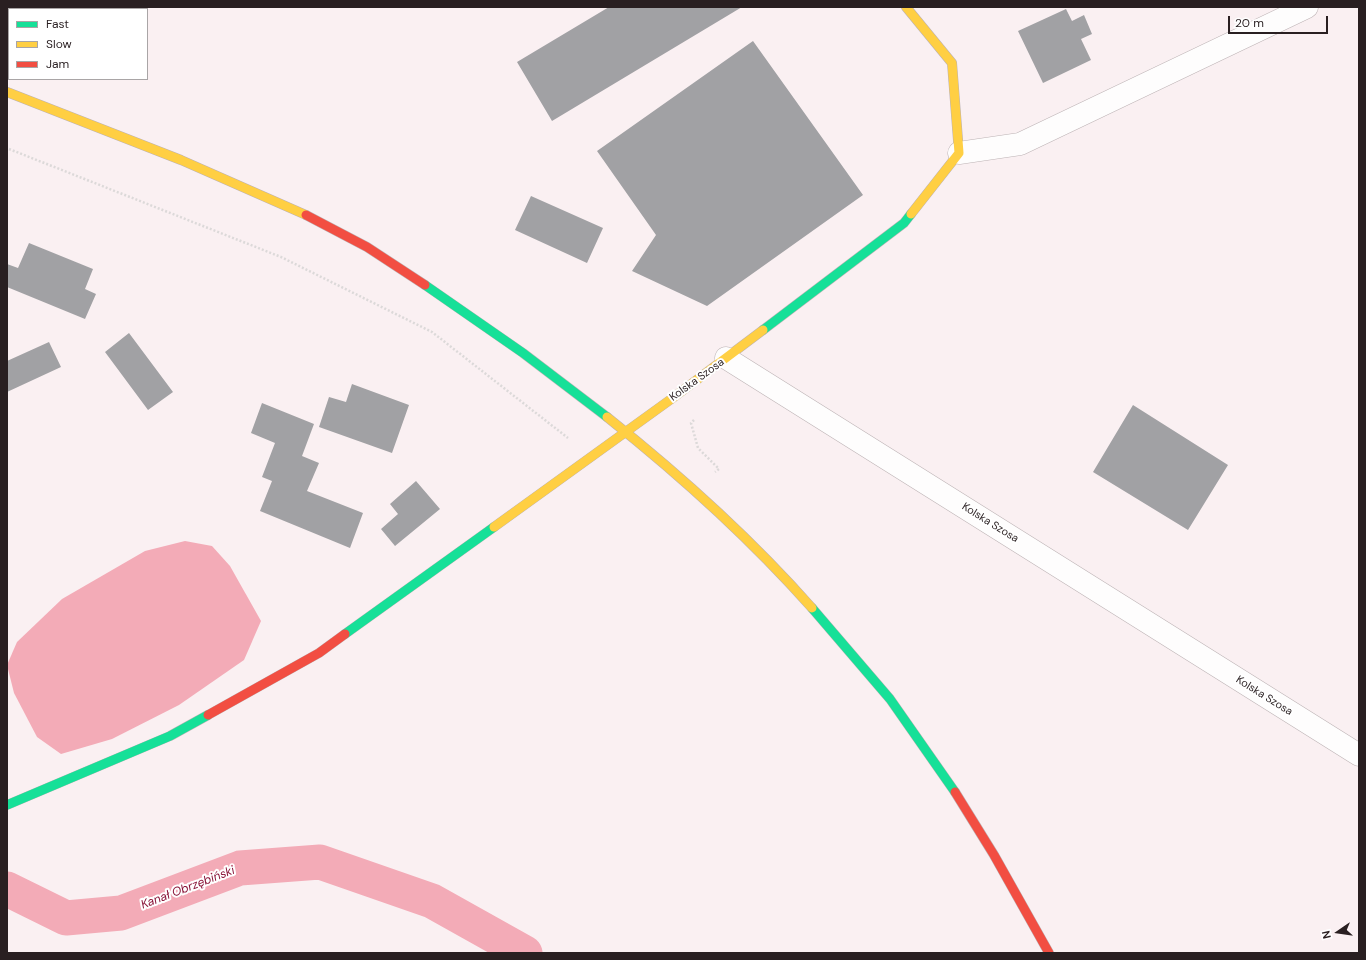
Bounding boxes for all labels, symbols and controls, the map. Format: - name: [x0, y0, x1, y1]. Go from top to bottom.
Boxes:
- legend: [8, 8, 148, 80]
- scale bar: [1230, 8, 1330, 34]
- text: 20 m: [1235, 15, 1264, 31]
- text: Fast: [46, 16, 69, 32]
- text: Slow: [46, 36, 72, 52]
- text: Jam: [46, 56, 69, 72]
- street label: Kolska Szosa: [667, 356, 727, 404]
- street label: Kolska Szosa: [959, 500, 1021, 546]
- street label: Kolska Szosa: [1233, 673, 1295, 719]
- water label: Kanał Obrzębiński: [139, 863, 237, 913]
- north arrow: [1318, 912, 1358, 952]
- text: N: [1319, 929, 1334, 940]

